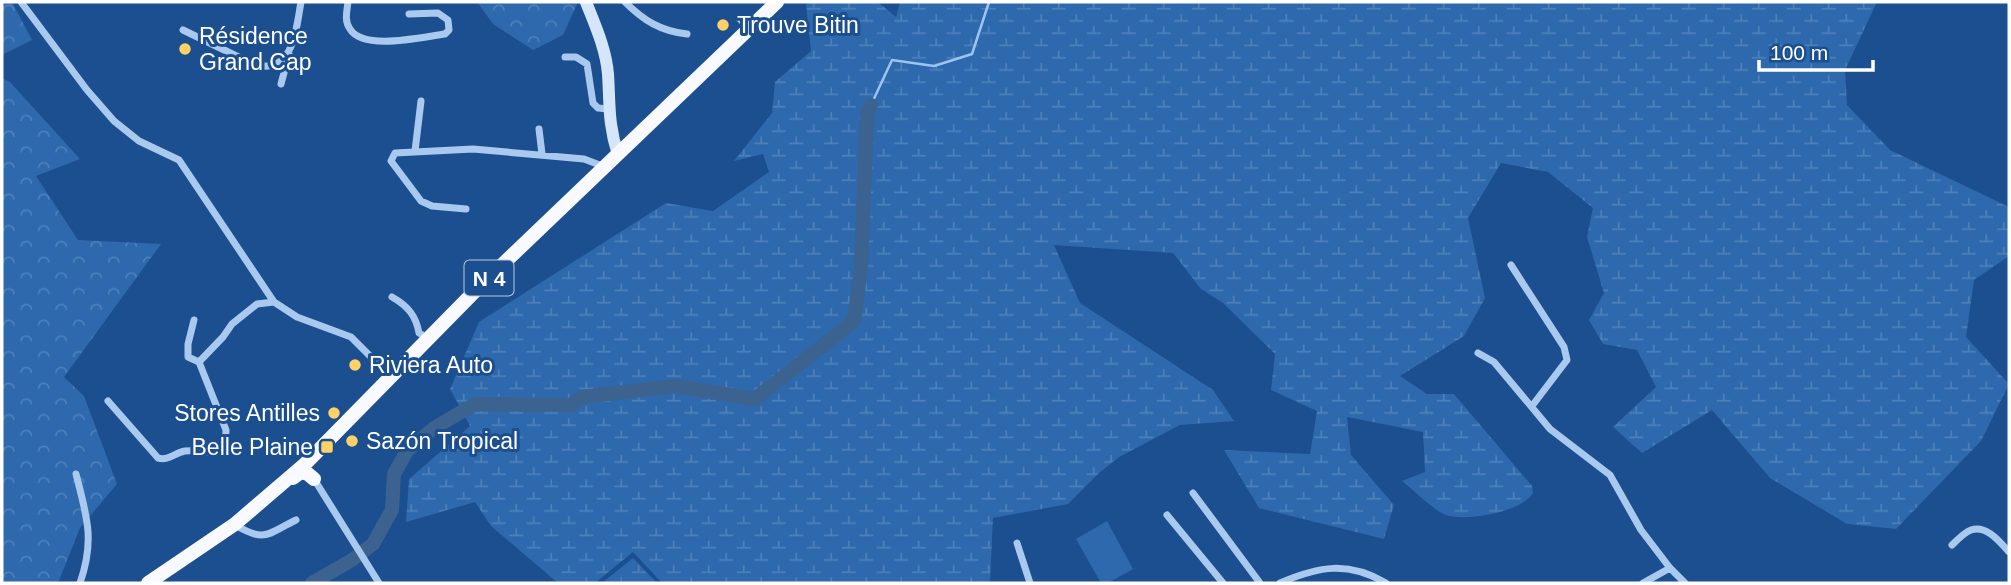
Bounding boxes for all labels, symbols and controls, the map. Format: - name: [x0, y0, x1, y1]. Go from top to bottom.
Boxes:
- place label: Trouve Bitin: [737, 12, 859, 38]
- marker: Trouve Bitin: [715, 17, 731, 33]
- place label: Résidence Grand Cap: [199, 23, 312, 75]
- scale bar: [1759, 28, 1873, 72]
- marker: Résidence Grand Cap: [177, 41, 193, 57]
- text: 100 m: [1770, 41, 1828, 64]
- road number: N 4: [464, 260, 514, 296]
- place label: Riviera Auto: [369, 352, 493, 378]
- marker: Riviera Auto: [347, 357, 363, 373]
- place label: Stores Antilles: [174, 400, 320, 426]
- marker: Stores Antilles: [326, 405, 342, 421]
- place label: Sazón Tropical: [366, 428, 518, 454]
- marker: Sazón Tropical: [344, 433, 360, 449]
- place label: Belle Plaine: [192, 434, 313, 460]
- marker: Belle Plaine: [319, 439, 335, 455]

